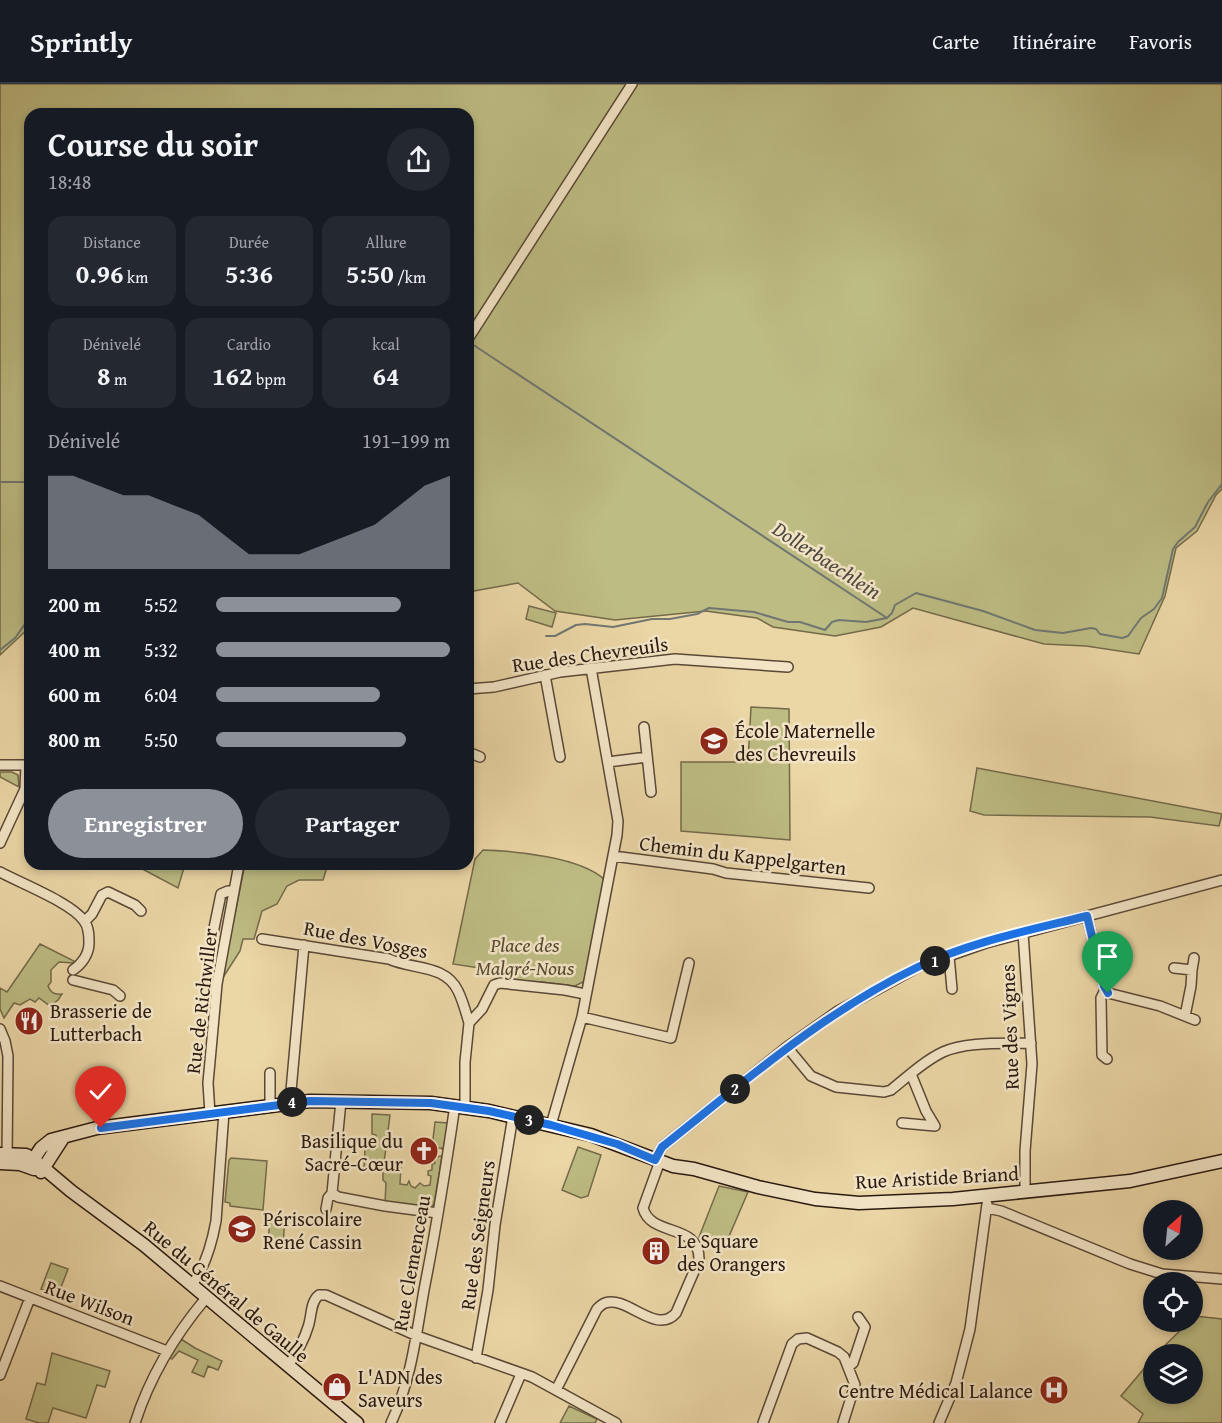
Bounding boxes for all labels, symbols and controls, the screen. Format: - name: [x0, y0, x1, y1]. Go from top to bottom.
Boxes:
- text: Sprintly: [30, 21, 132, 62]
- text: Carte: [932, 26, 979, 57]
- text: Itinéraire: [1012, 26, 1096, 57]
- text: Favoris: [1129, 26, 1192, 57]
- text: Course du soir: [48, 120, 258, 168]
- button: share: [387, 128, 450, 191]
- text: 18:48: [48, 167, 91, 196]
- text: Distance: [83, 230, 141, 254]
- text: Durée: [229, 230, 269, 254]
- text: Allure: [365, 230, 407, 254]
- text: 0.96: [76, 254, 124, 293]
- text: 5:36: [225, 254, 273, 293]
- text: 5:50: [346, 254, 394, 293]
- text: km: [124, 265, 148, 289]
- text: /km: [394, 265, 426, 289]
- text: Dénivelé: [83, 332, 141, 356]
- text: Cardio: [227, 332, 271, 356]
- text: kcal: [372, 332, 400, 356]
- text: 8: [97, 356, 110, 395]
- text: 162: [212, 356, 252, 395]
- text: 64: [373, 356, 399, 395]
- text: m: [110, 367, 127, 391]
- text: bpm: [252, 367, 286, 391]
- text: Dénivelé: [48, 426, 120, 455]
- text: 191–199 m: [362, 426, 450, 455]
- water label: Dollerbaechlein: [766, 513, 888, 607]
- text: 200 m: [48, 590, 101, 619]
- text: 5:52: [144, 590, 178, 619]
- street label: Rue des Chevreuils: [510, 629, 670, 679]
- text: 400 m: [48, 635, 101, 664]
- text: 5:32: [144, 635, 178, 664]
- text: 600 m: [48, 680, 101, 709]
- text: 6:04: [144, 680, 178, 709]
- place label: École Maternelle des Chevreuils: [735, 716, 875, 768]
- text: 800 m: [48, 725, 101, 754]
- text: 5:50: [144, 725, 178, 754]
- school or university icon: École Maternelle des Chevreuils: [698, 725, 730, 757]
- button: Enregistrer: [48, 789, 243, 858]
- button: Partager: [255, 789, 450, 858]
- street label: Chemin du Kappelgarten: [638, 828, 848, 882]
- street label: Rue des Vosges: [301, 913, 431, 965]
- street label: Rue de Richwiller: [178, 927, 224, 1075]
- park label: Place des Malgré-Nous: [476, 930, 575, 982]
- pin: [1082, 931, 1133, 993]
- icon: arrive: [1091, 940, 1124, 973]
- pin: 1: [920, 946, 950, 976]
- text: 1: [931, 949, 939, 973]
- street label: Rue des Vignes: [992, 964, 1026, 1090]
- place label: Brasserie de Lutterbach: [50, 996, 152, 1048]
- restaurant icon: Brasserie de Lutterbach: [13, 1005, 45, 1037]
- pin: [75, 1066, 126, 1128]
- pin: 2: [720, 1074, 750, 1104]
- icon: check: [84, 1075, 117, 1108]
- text: 2: [731, 1077, 739, 1101]
- pin: 4: [277, 1087, 307, 1117]
- text: 4: [288, 1090, 296, 1114]
- pin: 3: [514, 1105, 544, 1135]
- text: 3: [525, 1108, 533, 1132]
- place label: Basilique du Sacré-Cœur: [301, 1126, 403, 1178]
- church icon: Basilique du Sacré-Cœur: [408, 1135, 440, 1167]
- street label: Rue des Seigneurs: [452, 1158, 502, 1312]
- street label: Rue Aristide Briand: [854, 1158, 1020, 1196]
- street label: Rue Clemenceau: [385, 1193, 437, 1333]
- north arrow: [1143, 1200, 1203, 1260]
- map controls: [1143, 1200, 1203, 1404]
- place label: Périscolaire René Cassin: [263, 1204, 362, 1256]
- street label: Rue du Général de Gaulle: [138, 1213, 316, 1369]
- school or university icon: Périscolaire René Cassin: [226, 1213, 258, 1245]
- place label: Le Square des Orangers: [677, 1226, 786, 1278]
- building icon: Le Square des Orangers: [640, 1235, 672, 1267]
- street label: Rue Wilson: [41, 1272, 139, 1332]
- button: locate: [1143, 1272, 1203, 1332]
- button: layers: [1143, 1344, 1203, 1404]
- place label: L'ADN des Saveurs: [358, 1362, 443, 1414]
- shop icon: L'ADN des Saveurs: [321, 1371, 353, 1403]
- hospital icon: Centre Médical Lalance: [1038, 1374, 1070, 1406]
- place label: Centre Médical Lalance: [839, 1376, 1033, 1405]

